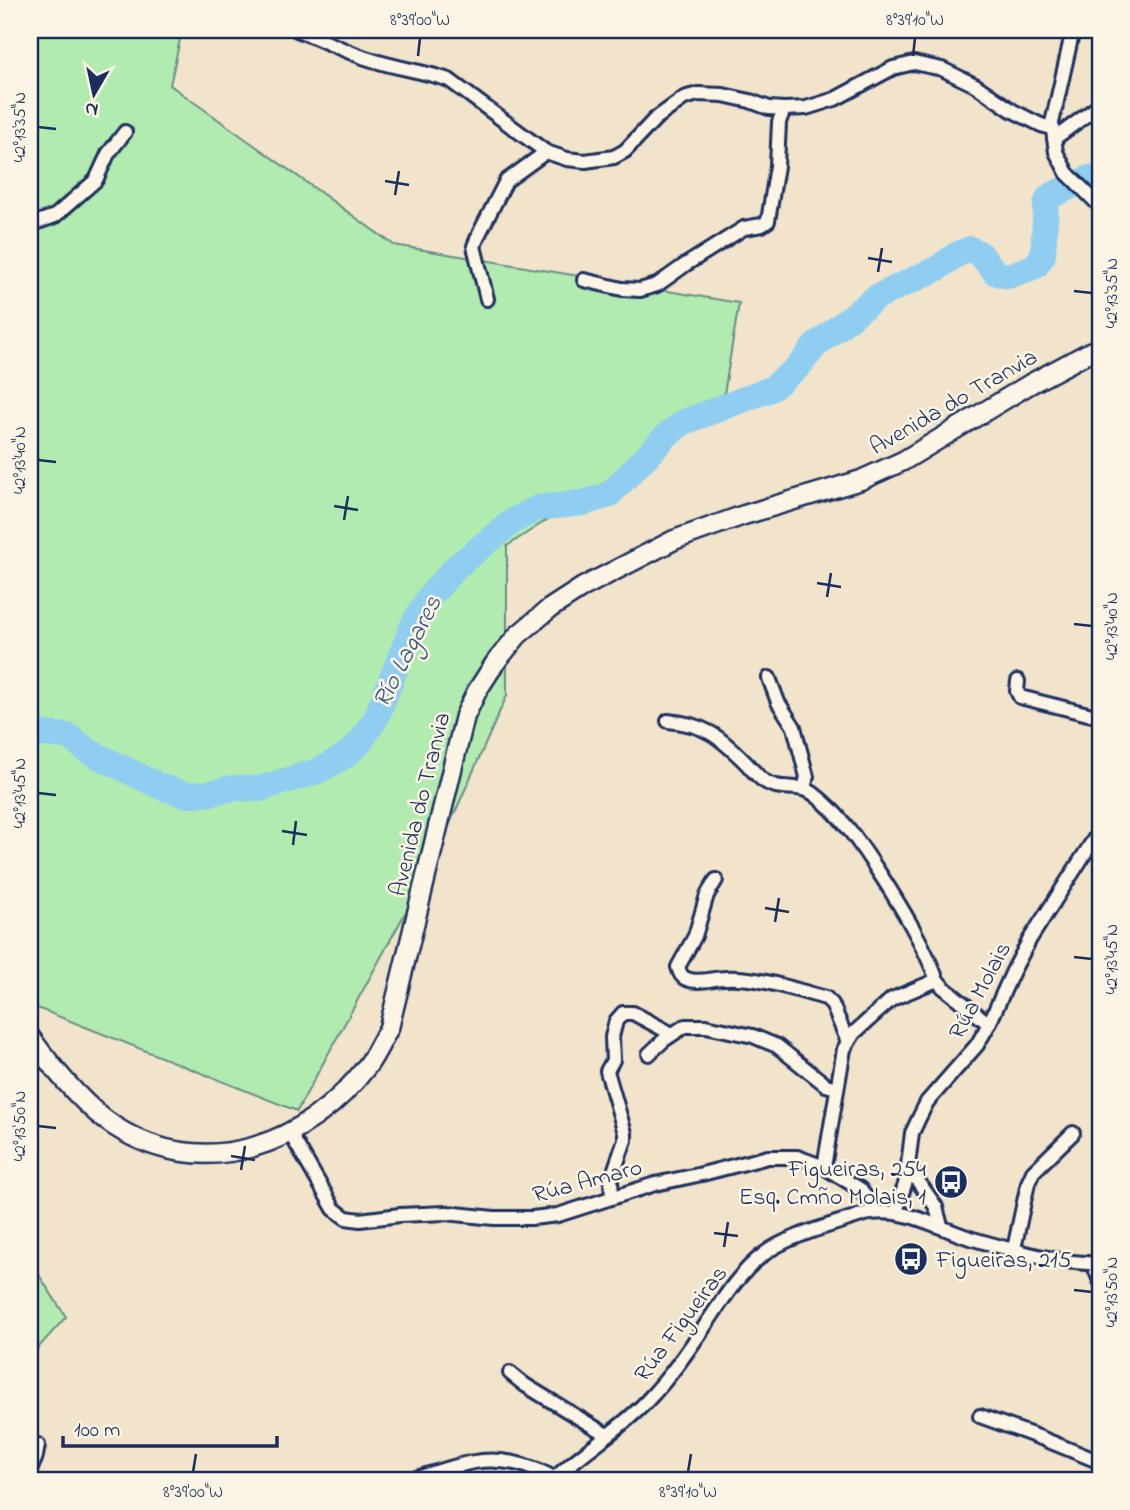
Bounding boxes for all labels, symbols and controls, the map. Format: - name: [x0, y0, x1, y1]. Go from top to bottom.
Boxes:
- text: 8°39'00"W: [390, 8, 450, 34]
- text: 8°39'10"W: [886, 8, 944, 34]
- north arrow: [60, 60, 130, 130]
- text: 42°13'35"N: [8, 92, 34, 162]
- text: N: [83, 94, 100, 123]
- text: 42°13'35"N: [1100, 258, 1126, 328]
- street label: Avenida do Tranvia: [864, 341, 1045, 465]
- text: 42°13'40"N: [8, 426, 34, 494]
- water label: Río Lagares: [364, 589, 454, 715]
- text: 42°13'40"N: [1100, 592, 1126, 660]
- street label: Avenida do Tranvia: [382, 709, 461, 900]
- text: 42°13'45"N: [8, 758, 34, 828]
- text: 42°13'45"N: [1100, 924, 1126, 994]
- street label: Rúa Molais: [941, 936, 1021, 1046]
- text: 42°13'50"N: [8, 1091, 34, 1161]
- street label: Rúa Amaro: [529, 1151, 646, 1214]
- place label: Figueiras, 254 Esq. Cmño Molais, 1: [739, 1153, 926, 1216]
- bus stop icon: Figueiras, 254 Esq. Cmño Molais, 1: [932, 1163, 970, 1201]
- bus stop icon: Figueiras, 215: [892, 1240, 930, 1278]
- place label: Figueiras, 215: [935, 1244, 1072, 1279]
- text: 42°13'50"N: [1100, 1257, 1126, 1327]
- street label: Rúa Figueiras: [627, 1259, 737, 1390]
- scale bar: [63, 1405, 276, 1449]
- text: 100 m: [74, 1416, 120, 1446]
- text: 8°39'00"W: [163, 1480, 223, 1506]
- text: 8°39'10"W: [659, 1480, 717, 1506]

